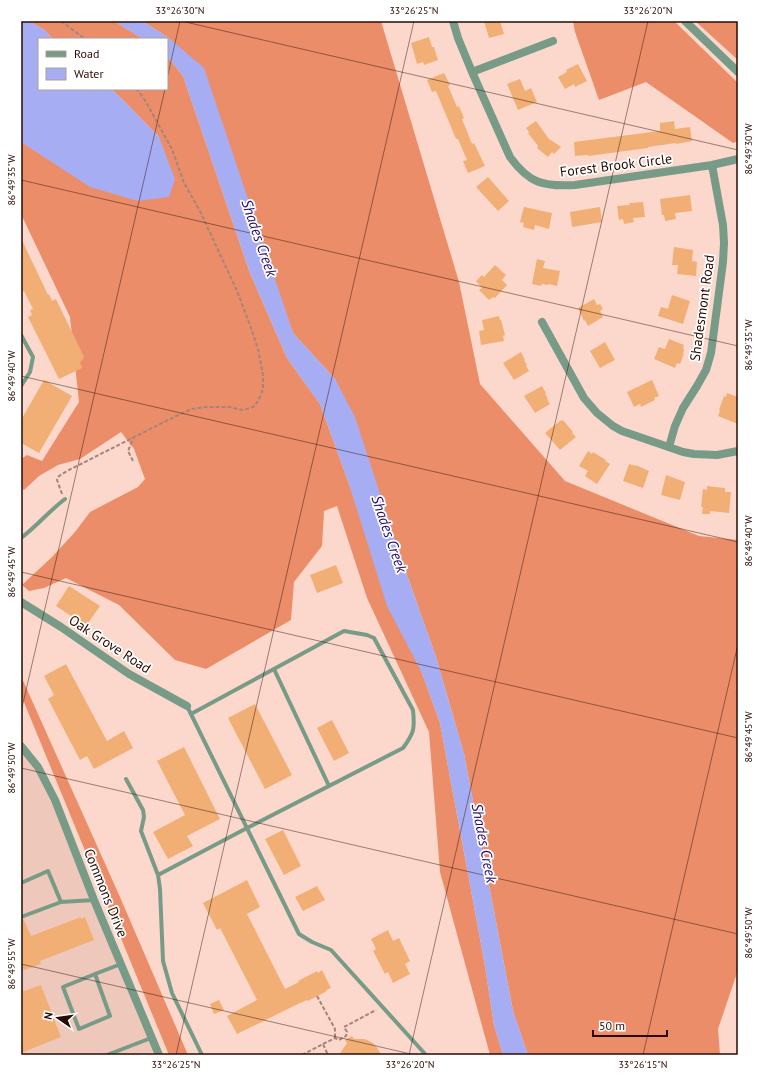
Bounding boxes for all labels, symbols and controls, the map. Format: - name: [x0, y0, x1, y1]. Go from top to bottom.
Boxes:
- text: 33°26'30"N: [155, 4, 205, 17]
- text: 33°26'25"N: [389, 4, 439, 17]
- text: 33°26'20"N: [623, 4, 673, 17]
- legend: [38, 38, 168, 90]
- text: Road: [74, 46, 99, 61]
- text: Water: [74, 66, 104, 81]
- text: 86°49'30"W: [742, 123, 755, 175]
- street label: Forest Brook Circle: [559, 149, 673, 181]
- text: 86°49'35"W: [5, 154, 18, 206]
- water label: Shades Creek: [237, 197, 282, 280]
- street label: Shadesmont Road: [686, 254, 718, 362]
- text: 86°49'35"W: [742, 319, 755, 371]
- text: 86°49'40"W: [5, 350, 18, 402]
- water label: Shades Creek: [367, 493, 412, 576]
- text: 86°49'40"W: [742, 515, 755, 567]
- text: 86°49'45"W: [5, 546, 18, 598]
- street label: Oak Grove Road: [66, 611, 154, 677]
- text: 86°49'45"W: [742, 711, 755, 763]
- text: 86°49'50"W: [5, 742, 18, 794]
- water label: Shades Creek: [467, 802, 502, 886]
- street label: Commons Drive: [80, 846, 132, 940]
- text: 86°49'50"W: [742, 907, 755, 959]
- text: 86°49'55"W: [5, 938, 18, 990]
- north arrow: [38, 998, 78, 1038]
- text: N: [41, 1011, 56, 1021]
- scale bar: [593, 1012, 667, 1038]
- text: 50 m: [599, 1018, 625, 1033]
- text: 33°26'25"N: [151, 1058, 201, 1071]
- text: 33°26'20"N: [385, 1058, 435, 1071]
- text: 33°26'15"N: [618, 1058, 668, 1071]

